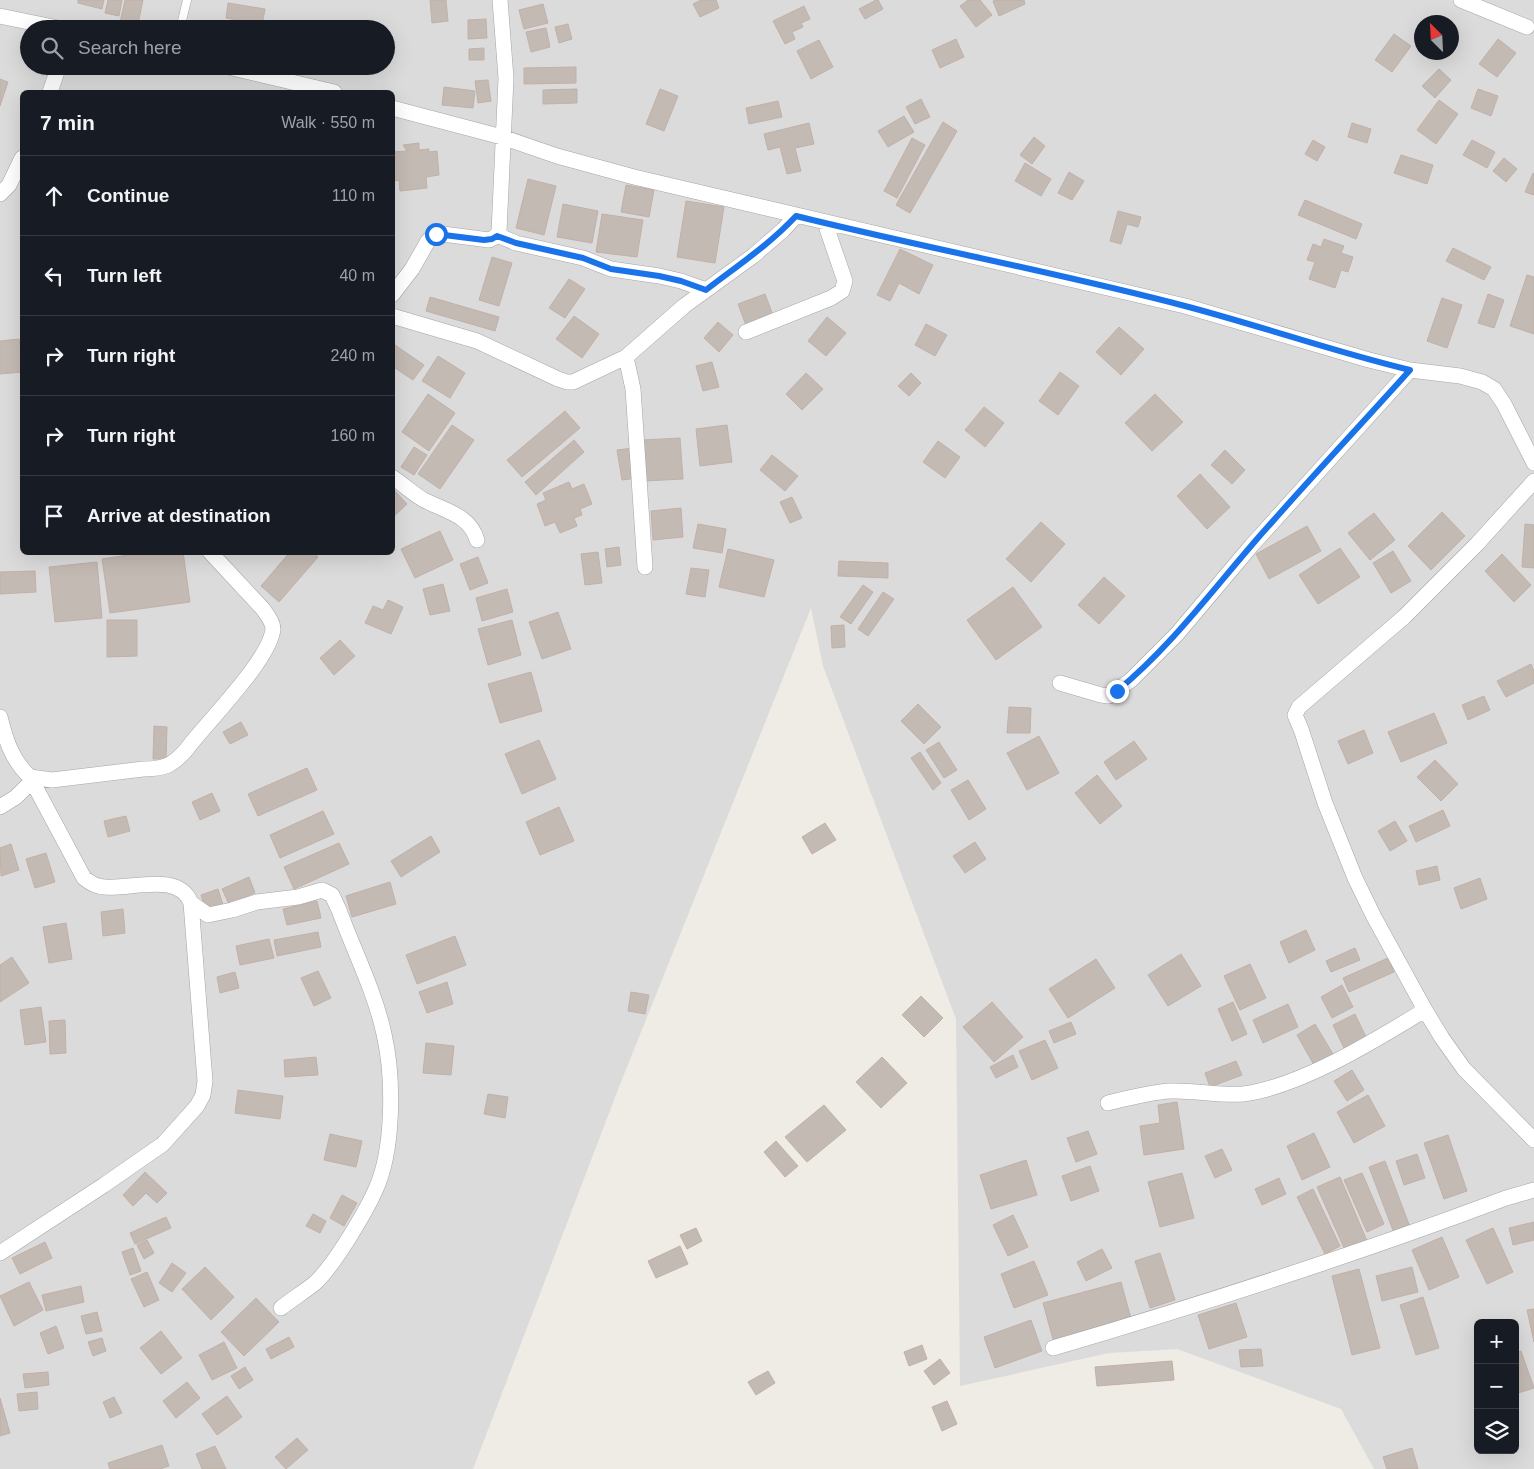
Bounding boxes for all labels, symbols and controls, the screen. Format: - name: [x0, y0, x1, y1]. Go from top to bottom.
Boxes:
- north arrow: [1414, 15, 1459, 60]
- search box: [20, 20, 395, 75]
- icon: search: [38, 34, 66, 62]
- text: Search here: [78, 37, 182, 58]
- text: 7 min: [40, 111, 95, 134]
- text: Walk · 550 m: [281, 114, 375, 131]
- icon: ahead: [40, 182, 68, 210]
- text: Continue: [87, 185, 169, 206]
- text: 110 m: [332, 187, 375, 204]
- route start: [425, 223, 448, 246]
- icon: left: [40, 262, 68, 290]
- text: Turn left: [87, 265, 162, 286]
- text: 40 m: [339, 267, 375, 284]
- icon: right: [40, 342, 68, 370]
- text: Turn right: [87, 345, 175, 366]
- text: 240 m: [331, 347, 375, 364]
- icon: right: [40, 422, 68, 450]
- text: Turn right: [87, 425, 175, 446]
- text: 160 m: [331, 427, 375, 444]
- icon: arrive: [40, 502, 68, 530]
- text: Arrive at destination: [87, 505, 271, 526]
- route end: [1106, 680, 1129, 703]
- map controls: [1474, 1319, 1519, 1454]
- button: +: [1474, 1319, 1519, 1364]
- button: −: [1474, 1364, 1519, 1409]
- button: layers: [1474, 1409, 1519, 1454]

